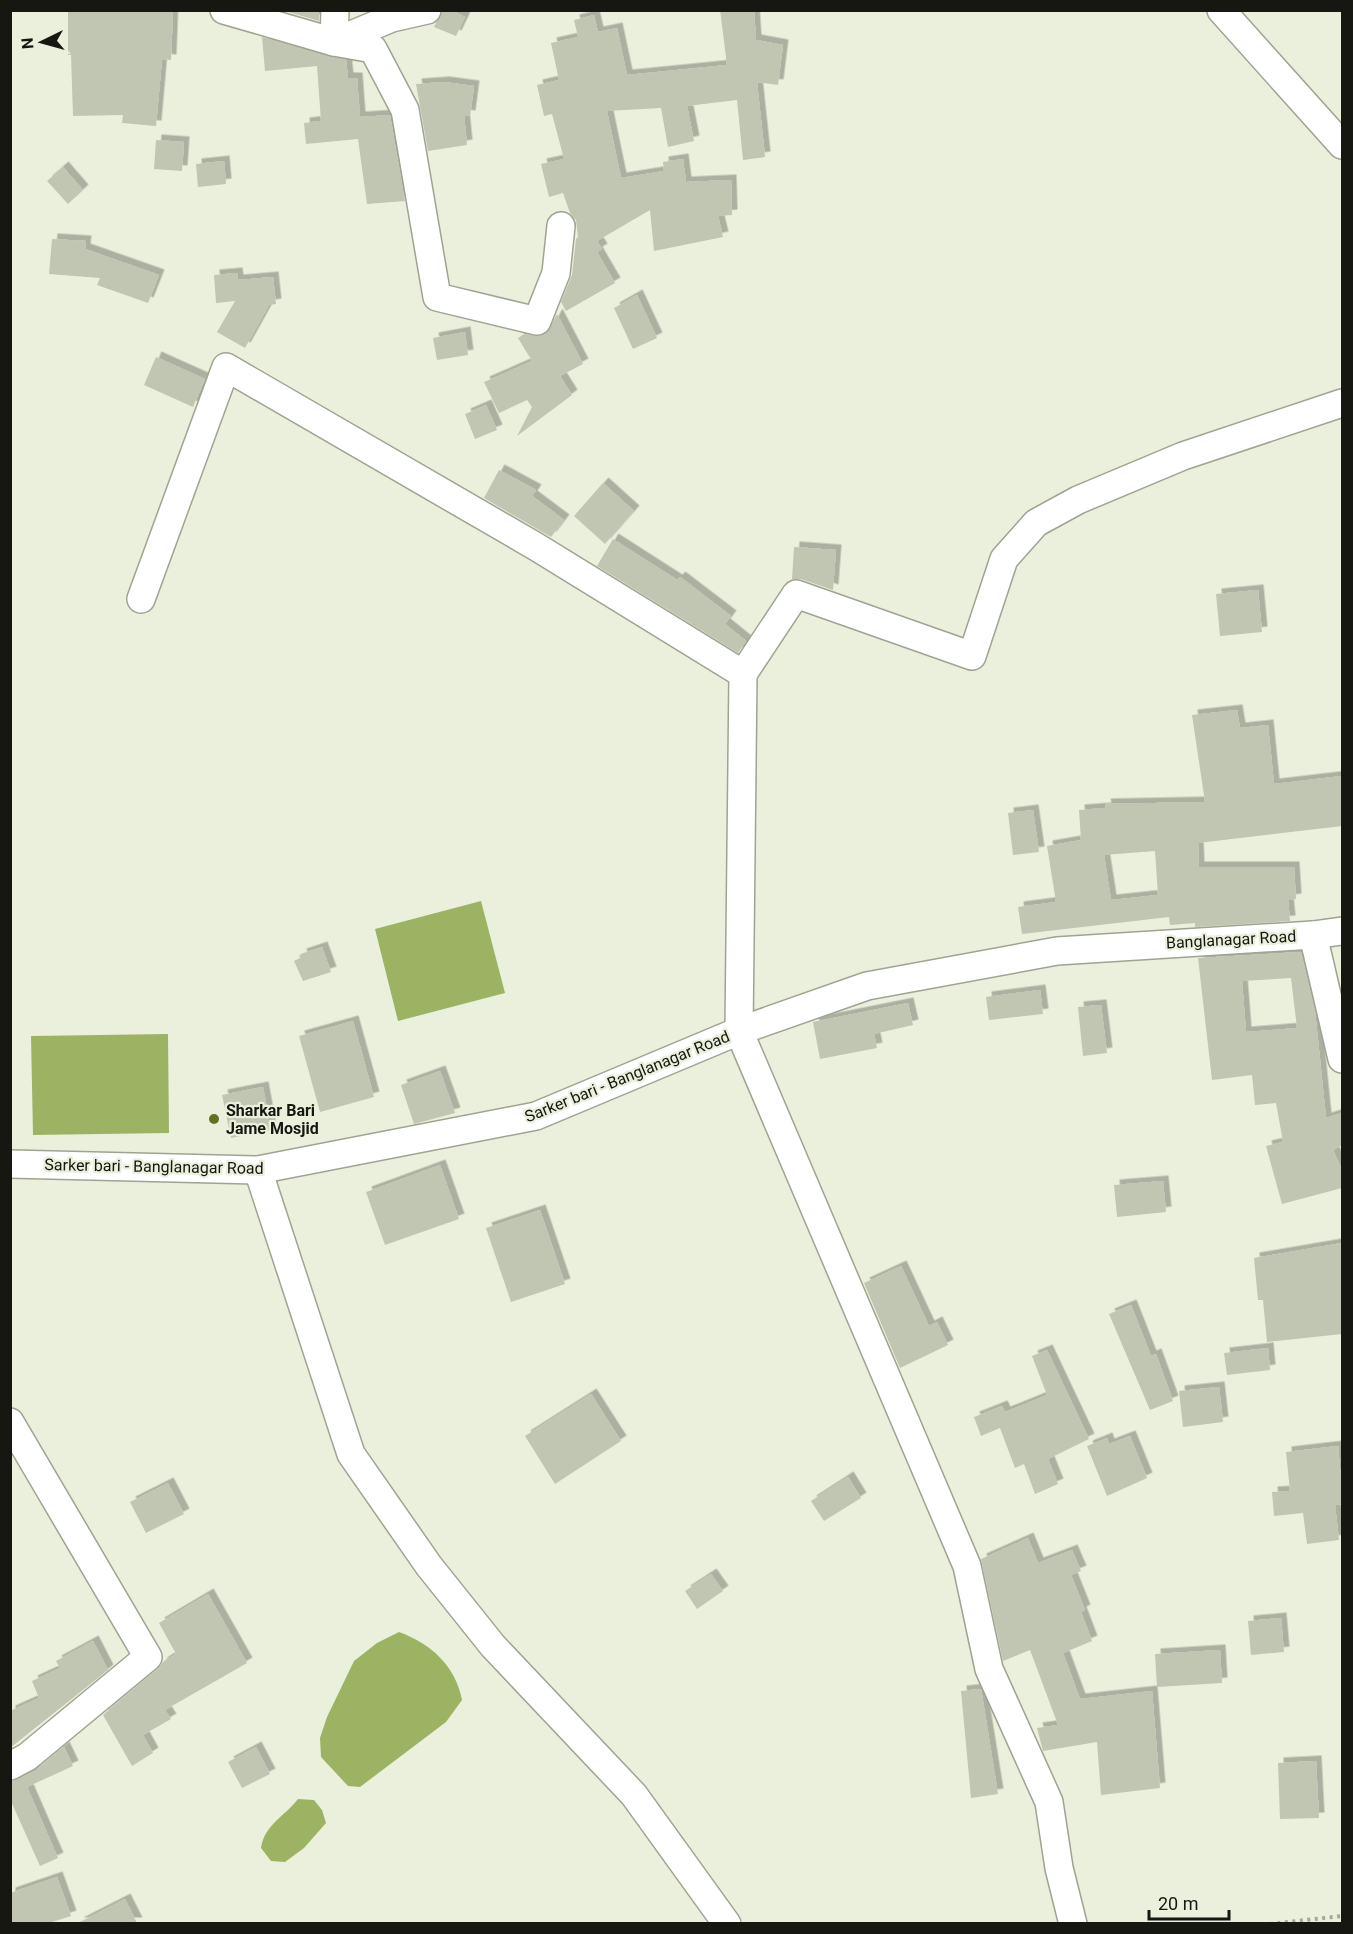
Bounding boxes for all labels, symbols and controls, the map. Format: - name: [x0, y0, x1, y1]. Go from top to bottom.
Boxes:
- north arrow: [12, 12, 72, 72]
- text: N: [18, 37, 38, 50]
- street label: Banglanagar Road: [1165, 927, 1297, 952]
- street label: Sarker bari - Banglanagar Road: [522, 1027, 732, 1126]
- place label: Sharkar Bari Jame Mosjid: [226, 1101, 319, 1138]
- marker: Sharkar Bari Jame Mosjid: [207, 1112, 221, 1126]
- street label: Sarker bari - Banglanagar Road: [44, 1155, 264, 1178]
- scale bar: [1149, 1883, 1228, 1921]
- text: 20 m: [1158, 1893, 1198, 1914]

